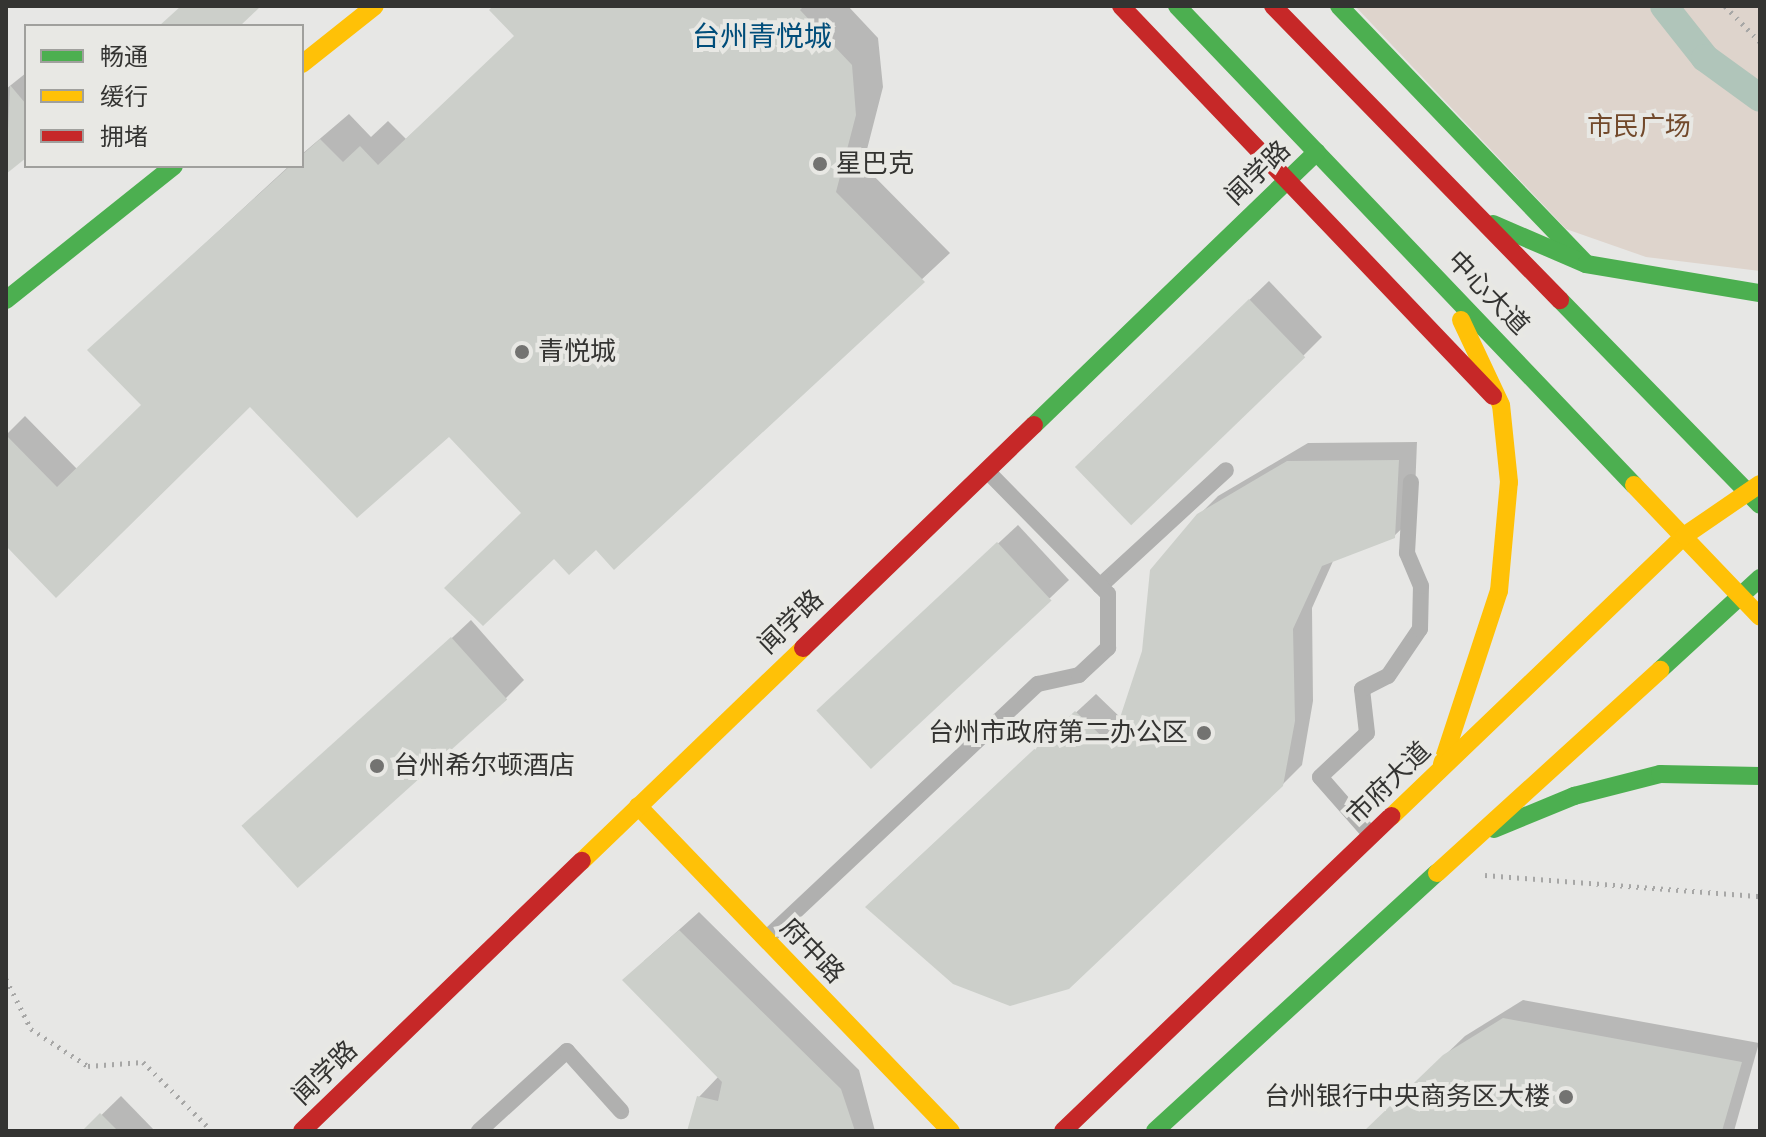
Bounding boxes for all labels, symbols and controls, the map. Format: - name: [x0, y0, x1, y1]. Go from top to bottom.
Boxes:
- district label: 台州青悦城: [692, 20, 832, 54]
- legend: [24, 24, 304, 168]
- text: 畅通: [100, 40, 148, 75]
- text: 缓行: [100, 80, 148, 115]
- park label: 市民广场: [1587, 111, 1691, 143]
- text: 拥堵: [100, 120, 148, 155]
- street label: 闻学路: [1219, 135, 1297, 211]
- place label: 星巴克: [836, 148, 914, 180]
- marker: 星巴克: [811, 155, 829, 173]
- street label: 中心大道: [1441, 245, 1535, 341]
- place label: 青悦城: [538, 336, 616, 368]
- marker: 青悦城: [513, 343, 531, 361]
- street label: 闻学路: [752, 584, 830, 660]
- place label: 台州市政府第二办公区: [928, 717, 1188, 749]
- marker: 台州市政府第二办公区: [1195, 724, 1213, 742]
- street label: 市府大道: [1341, 736, 1437, 830]
- place label: 台州希尔顿酒店: [393, 750, 575, 782]
- marker: 台州希尔顿酒店: [368, 757, 386, 775]
- street label: 府中路: [774, 912, 850, 990]
- street label: 闻学路: [286, 1035, 364, 1111]
- place label: 台州银行中央商务区大楼: [1264, 1081, 1550, 1113]
- marker: 台州银行中央商务区大楼: [1557, 1088, 1575, 1106]

